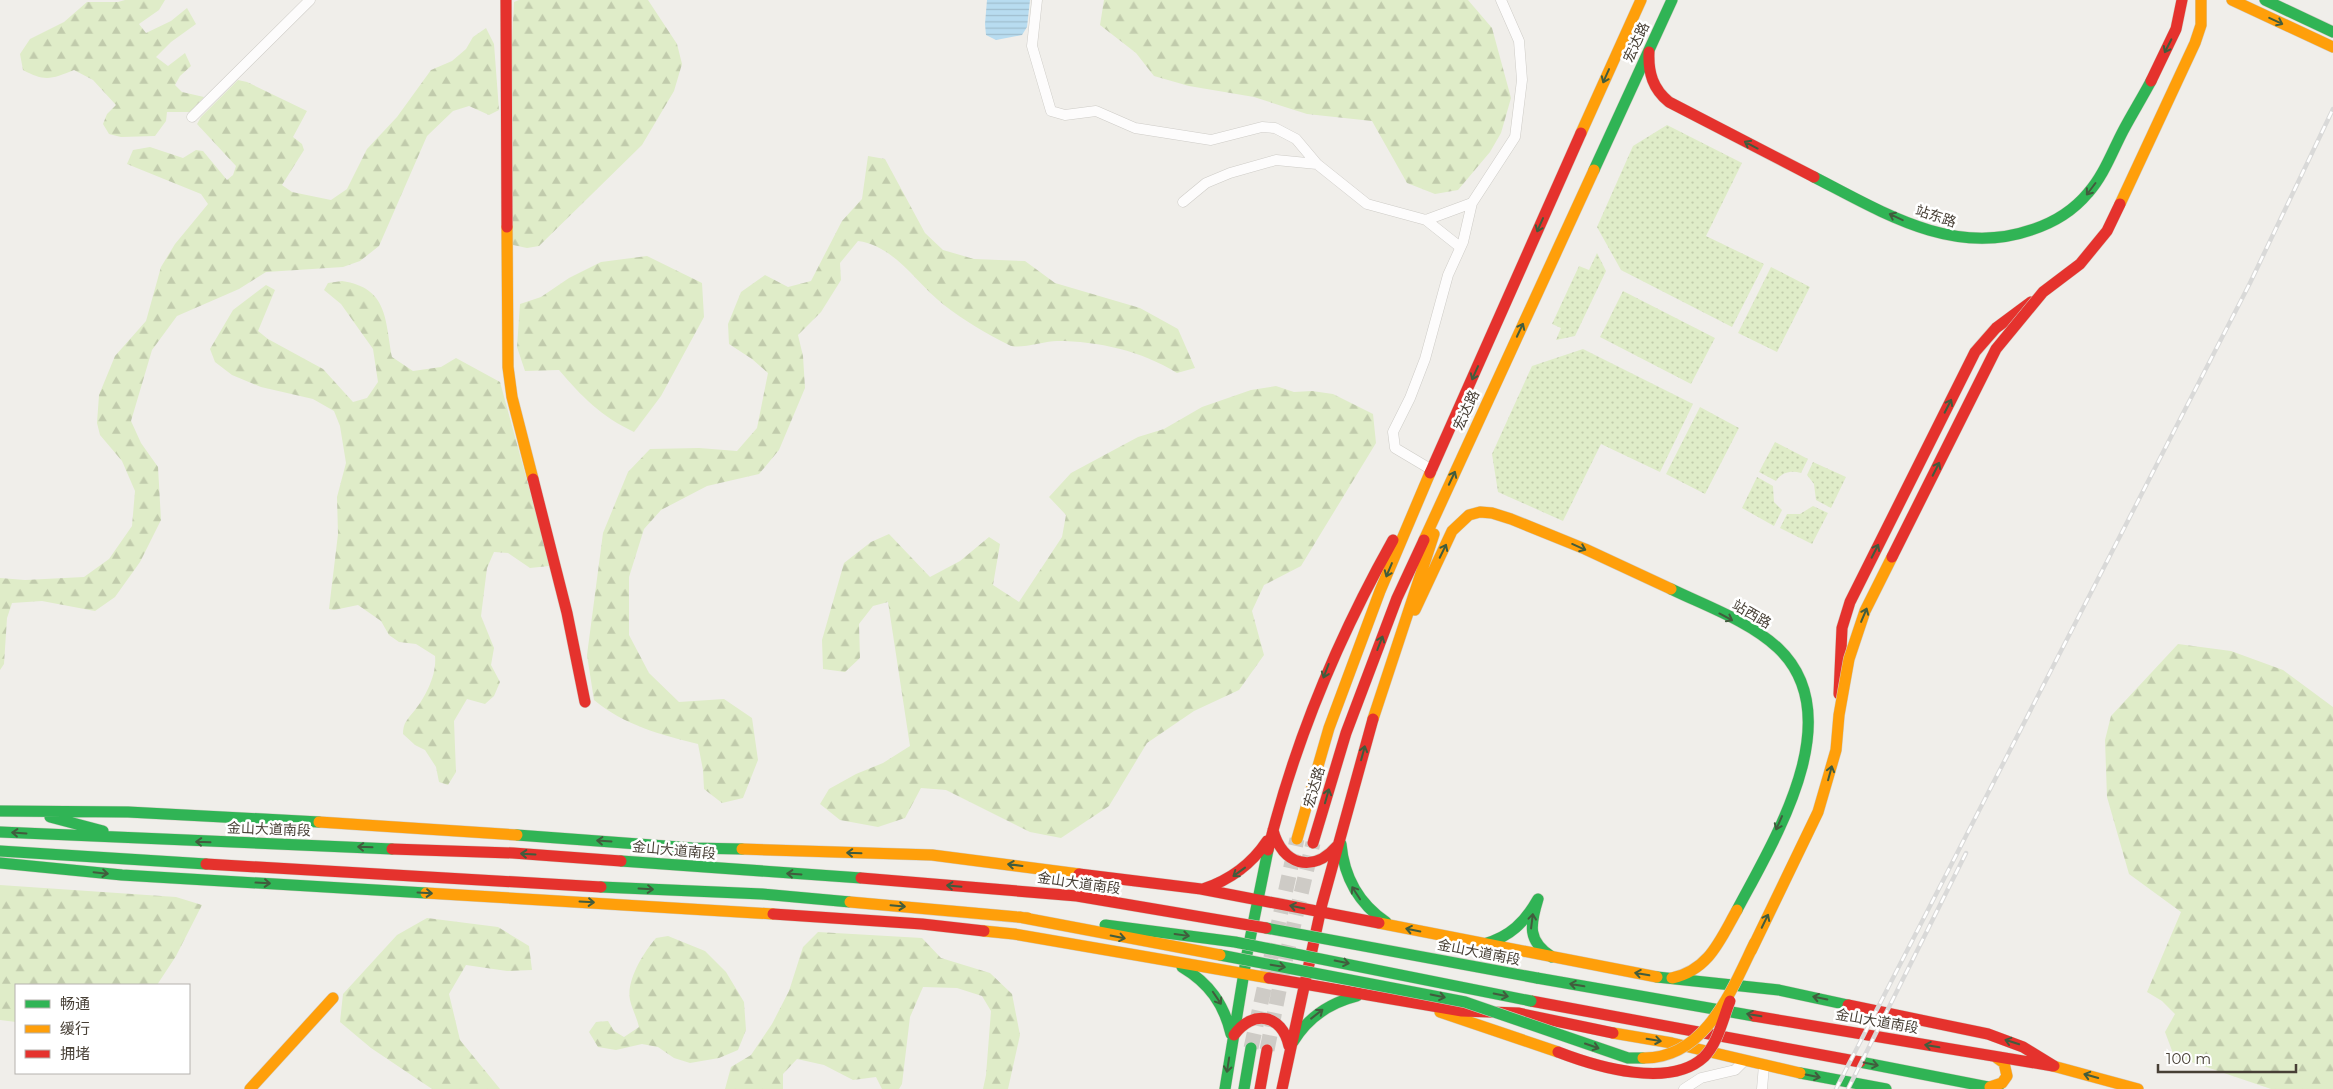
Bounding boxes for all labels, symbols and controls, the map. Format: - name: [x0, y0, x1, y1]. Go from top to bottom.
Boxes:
- one-way arrow: [2268, 16, 2283, 26]
- street label: 宏达路: [1619, 19, 1653, 65]
- one-way arrow: [2163, 38, 2172, 53]
- one-way arrow: [1601, 68, 1611, 83]
- one-way arrow: [1743, 140, 1758, 150]
- one-way arrow: [2085, 182, 2096, 195]
- street label: 站东路: [1913, 201, 1959, 231]
- one-way arrow: [1889, 212, 1904, 221]
- one-way arrow: [1535, 217, 1545, 232]
- one-way arrow: [1515, 323, 1525, 338]
- one-way arrow: [1469, 365, 1479, 380]
- street label: 宏达路: [1449, 387, 1483, 433]
- one-way arrow: [1944, 399, 1953, 414]
- one-way arrow: [1932, 462, 1941, 477]
- one-way arrow: [1447, 471, 1457, 486]
- one-way arrow: [1438, 543, 1448, 558]
- one-way arrow: [1571, 543, 1586, 553]
- one-way arrow: [1871, 544, 1880, 559]
- one-way arrow: [1383, 563, 1392, 578]
- street label: 站西路: [1729, 596, 1775, 632]
- one-way arrow: [1859, 608, 1869, 623]
- one-way arrow: [1718, 612, 1733, 622]
- one-way arrow: [1376, 636, 1385, 651]
- one-way arrow: [1321, 663, 1330, 678]
- one-way arrow: [1359, 745, 1369, 761]
- street label: 宏达路: [1300, 764, 1328, 810]
- one-way arrow: [1826, 765, 1836, 781]
- one-way arrow: [1323, 789, 1333, 805]
- one-way arrow: [1774, 815, 1784, 830]
- street label: 金山大道南段: [227, 819, 311, 839]
- one-way arrow: [11, 829, 27, 838]
- one-way arrow: [596, 836, 612, 846]
- one-way arrow: [195, 837, 211, 846]
- street label: 金山大道南段: [631, 837, 717, 863]
- one-way arrow: [358, 843, 374, 852]
- one-way arrow: [846, 848, 862, 858]
- one-way arrow: [520, 849, 536, 858]
- one-way arrow: [1008, 860, 1024, 870]
- one-way arrow: [1233, 866, 1246, 877]
- one-way arrow: [93, 868, 109, 878]
- street label: 金山大道南段: [1036, 868, 1122, 898]
- one-way arrow: [787, 869, 803, 878]
- one-way arrow: [255, 879, 271, 888]
- one-way arrow: [946, 881, 962, 890]
- one-way arrow: [637, 885, 653, 894]
- one-way arrow: [1351, 886, 1361, 900]
- one-way arrow: [417, 888, 433, 897]
- one-way arrow: [579, 898, 595, 907]
- one-way arrow: [890, 901, 906, 911]
- one-way arrow: [1290, 902, 1306, 912]
- one-way arrow: [1528, 914, 1538, 930]
- one-way arrow: [1760, 914, 1770, 929]
- one-way arrow: [1406, 925, 1422, 934]
- one-way arrow: [1174, 930, 1190, 940]
- one-way arrow: [1110, 933, 1126, 942]
- street label: 金山大道南段: [1436, 935, 1522, 969]
- one-way arrow: [1334, 958, 1350, 968]
- one-way arrow: [1270, 962, 1286, 972]
- one-way arrow: [1634, 969, 1650, 979]
- one-way arrow: [1569, 979, 1585, 989]
- legend: [15, 984, 190, 1074]
- one-way arrow: [1212, 990, 1222, 1004]
- one-way arrow: [1493, 991, 1509, 1000]
- one-way arrow: [1430, 992, 1446, 1001]
- one-way arrow: [1812, 993, 1828, 1002]
- text: 畅通: [60, 994, 90, 1013]
- street label: 金山大道南段: [1834, 1005, 1920, 1037]
- one-way arrow: [1310, 1008, 1323, 1019]
- one-way arrow: [1747, 1010, 1763, 1020]
- text: 缓行: [60, 1019, 90, 1038]
- one-way arrow: [1646, 1036, 1662, 1046]
- one-way arrow: [2005, 1037, 2020, 1046]
- one-way arrow: [1924, 1041, 1940, 1051]
- one-way arrow: [1584, 1042, 1600, 1051]
- scale bar: [2158, 1042, 2296, 1074]
- text: 拥堵: [60, 1044, 90, 1063]
- text: 100 m: [2166, 1049, 2211, 1068]
- one-way arrow: [1223, 1057, 1233, 1073]
- one-way arrow: [1863, 1060, 1879, 1069]
- one-way arrow: [2084, 1071, 2100, 1080]
- one-way arrow: [1805, 1072, 1821, 1081]

